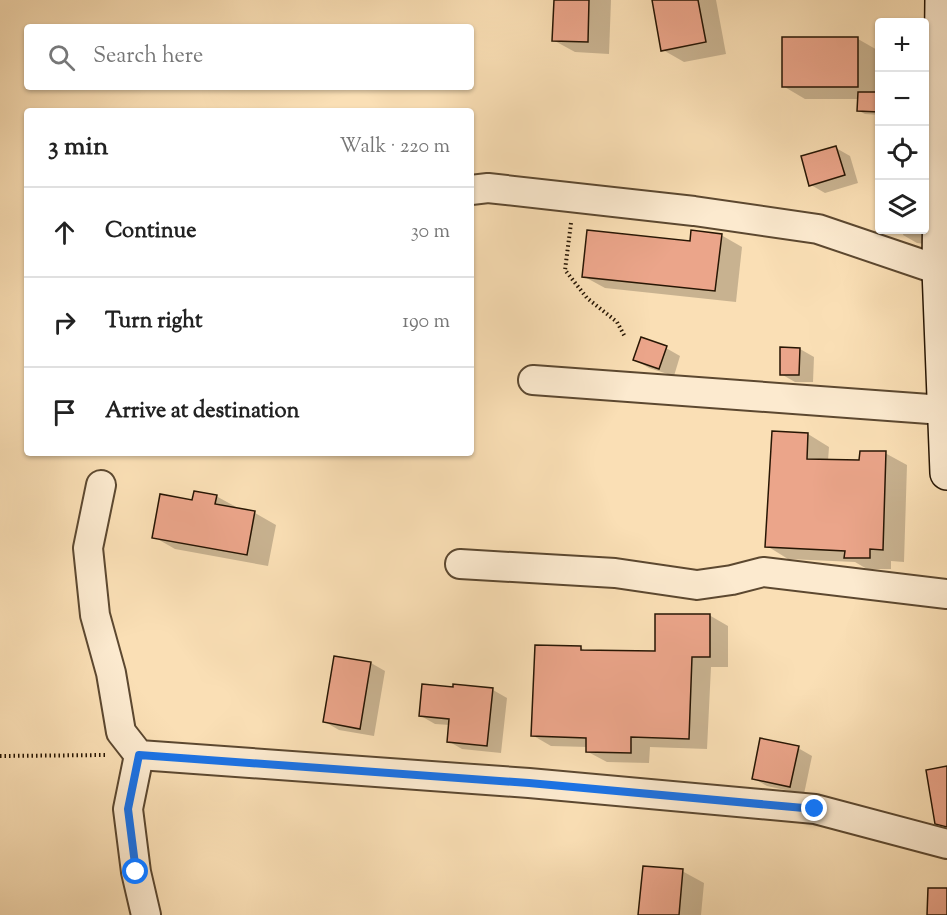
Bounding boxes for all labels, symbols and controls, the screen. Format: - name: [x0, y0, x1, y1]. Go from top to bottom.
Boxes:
- map controls: [875, 18, 929, 234]
- button: +: [875, 18, 929, 72]
- search box: [24, 24, 474, 90]
- icon: search: [45, 41, 78, 74]
- text: Search here: [93, 41, 203, 73]
- button: −: [875, 72, 929, 126]
- button: locate: [875, 126, 929, 180]
- text: 3 min: [48, 129, 108, 166]
- text: Walk · 220 m: [339, 133, 450, 162]
- button: layers: [875, 180, 929, 234]
- icon: ahead: [48, 216, 81, 249]
- text: Continue: [105, 216, 196, 248]
- text: 30 m: [411, 218, 450, 247]
- icon: right: [48, 306, 81, 339]
- text: Turn right: [105, 306, 202, 338]
- text: 190 m: [402, 308, 450, 337]
- icon: arrive: [48, 396, 81, 429]
- text: Arrive at destination: [105, 396, 300, 428]
- route end: [801, 795, 827, 821]
- route start: [122, 858, 148, 884]

